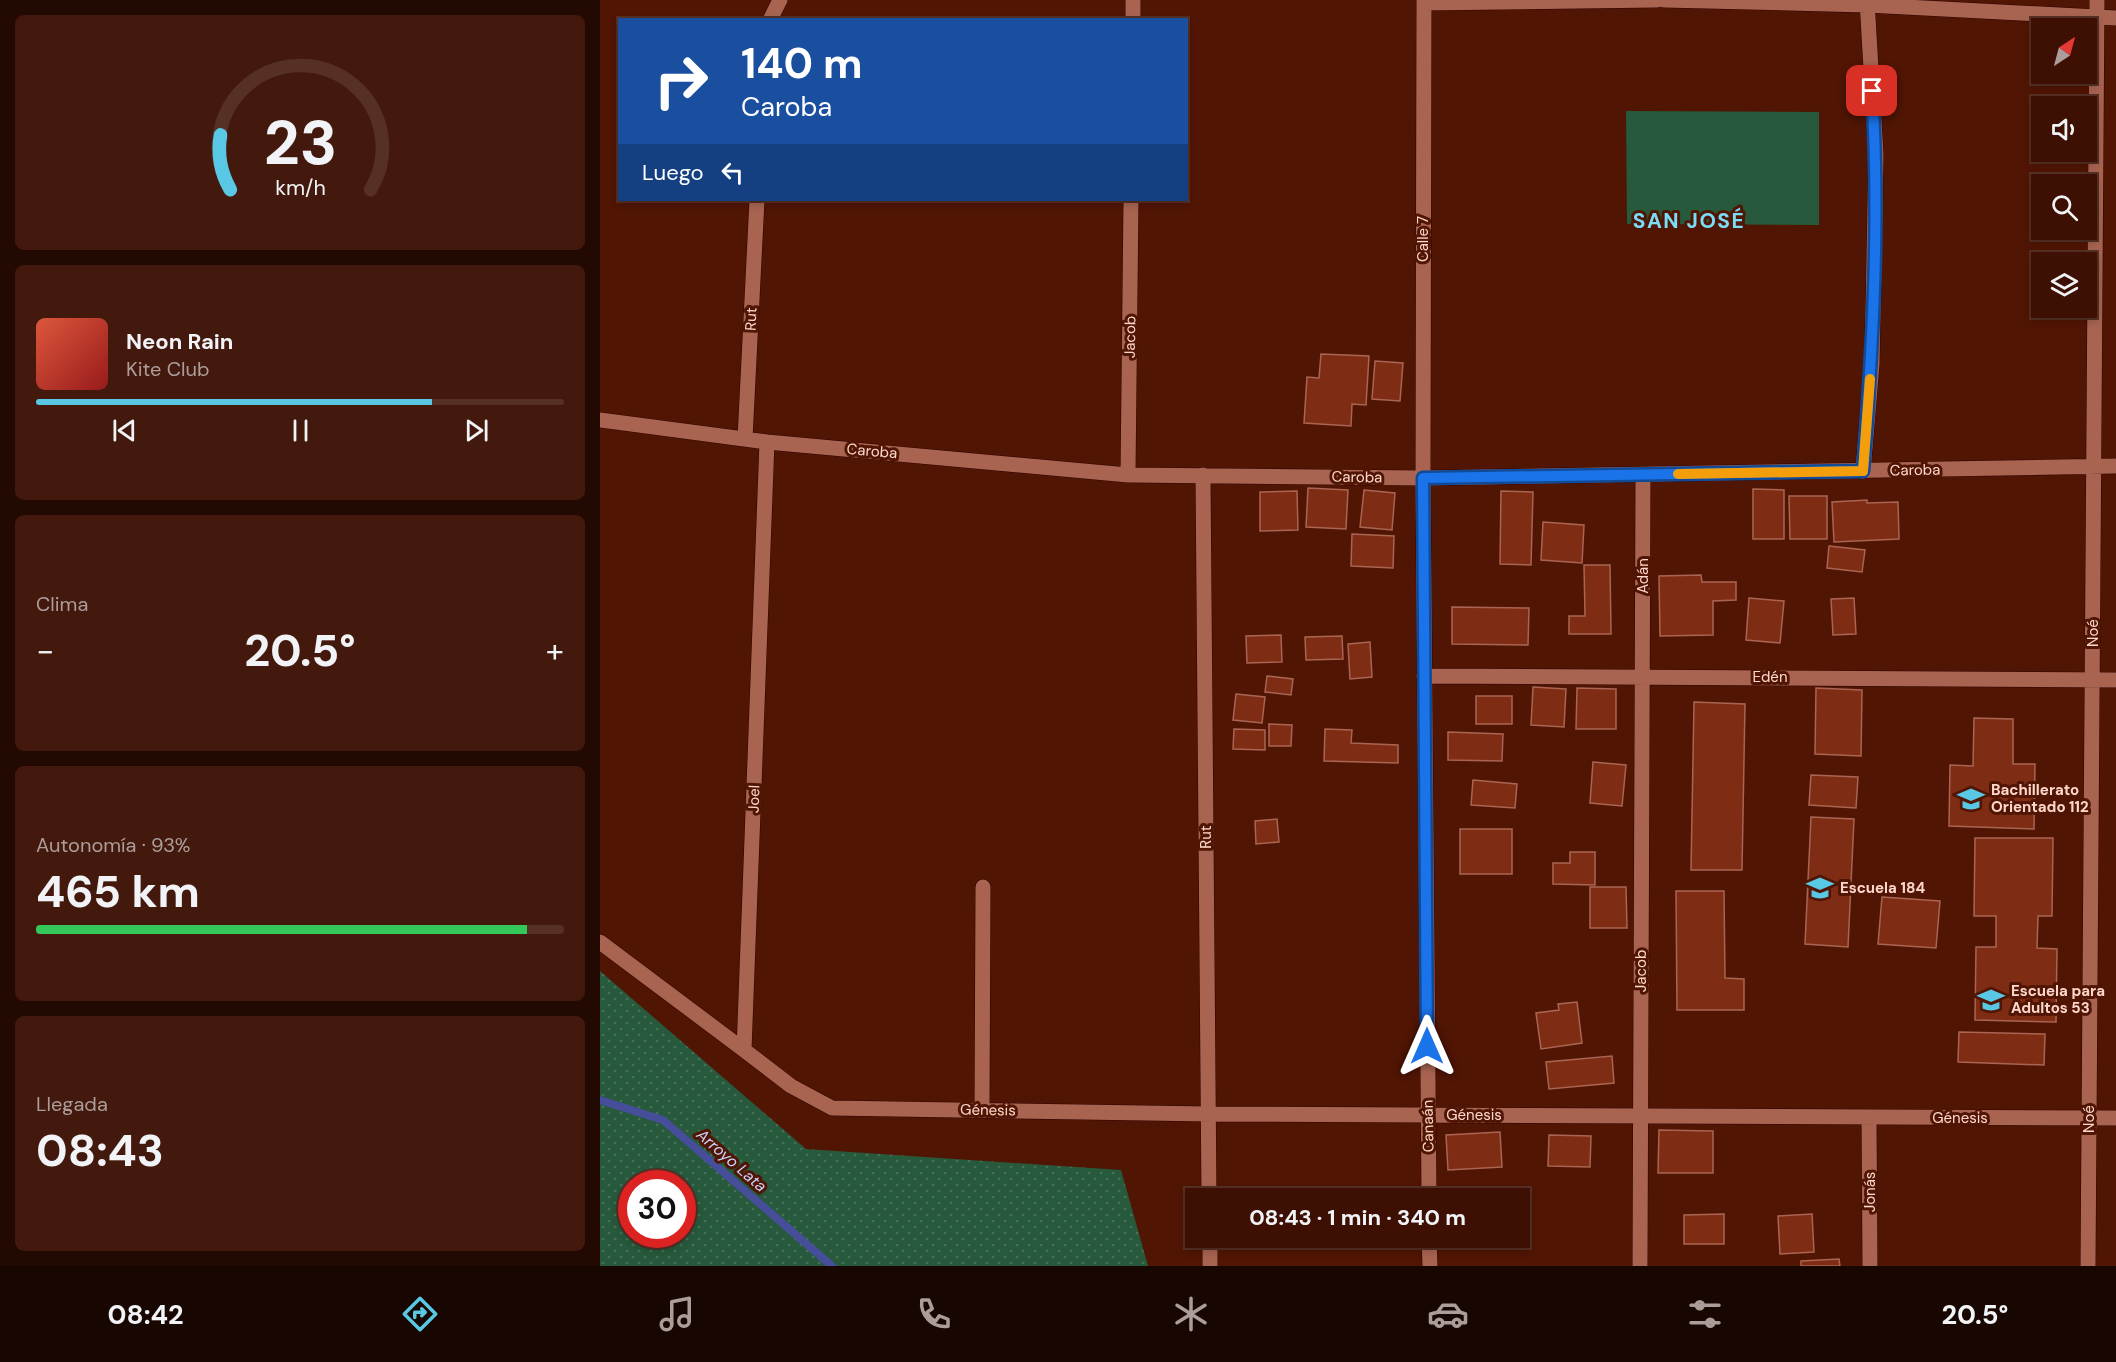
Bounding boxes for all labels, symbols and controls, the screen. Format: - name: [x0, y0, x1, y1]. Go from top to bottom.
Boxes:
- north arrow: [2031, 18, 2097, 84]
- map controls: [2031, 18, 2097, 318]
- text: 140 m: [741, 36, 863, 91]
- icon: right: [642, 42, 720, 120]
- pin: [1846, 65, 1897, 116]
- icon: arrive: [1855, 74, 1888, 107]
- text: Caroba: [741, 89, 832, 124]
- button: sound: [2031, 96, 2097, 162]
- text: 23: [263, 102, 337, 183]
- icon: left: [716, 156, 749, 189]
- text: Luego: [642, 158, 704, 187]
- text: km/h: [275, 174, 325, 202]
- button: search: [2031, 174, 2097, 240]
- district label: SAN JOSÉ: [1633, 207, 1745, 235]
- street label: Calle 7: [1413, 216, 1433, 262]
- button: layers: [2031, 252, 2097, 318]
- street label: Rut: [740, 307, 762, 331]
- street label: Jacob: [1120, 316, 1140, 358]
- text: Neon Rain: [126, 327, 233, 356]
- text: Kite Club: [126, 356, 210, 382]
- icon: previous: [108, 414, 141, 447]
- icon: pause: [284, 414, 317, 447]
- icon: next: [460, 414, 493, 447]
- street label: Caroba: [846, 439, 898, 463]
- street label: Caroba: [1890, 460, 1940, 480]
- street label: Caroba: [1332, 467, 1382, 487]
- street label: Adán: [1633, 558, 1653, 594]
- text: Clima: [36, 591, 88, 617]
- street label: Noé: [2083, 619, 2103, 647]
- text: 20.5°: [244, 621, 356, 680]
- text: −: [36, 629, 54, 672]
- text: +: [546, 629, 564, 672]
- street label: Edén: [1752, 667, 1788, 687]
- place label: Bachillerato Orientado 112: [1991, 780, 2089, 817]
- school or university icon: Bachillerato Orientado 112: [1956, 784, 1986, 814]
- street label: Joel: [744, 785, 764, 813]
- street label: Rut: [1196, 825, 1216, 849]
- text: Autonomía · 93%: [36, 832, 190, 858]
- text: 465 km: [36, 862, 200, 921]
- school or university icon: Escuela 184: [1805, 873, 1835, 903]
- place label: Escuela 184: [1840, 878, 1925, 898]
- street label: Jacob: [1631, 950, 1651, 992]
- place label: Escuela para Adultos 53: [2011, 981, 2105, 1018]
- school or university icon: Escuela para Adultos 53: [1976, 985, 2006, 1015]
- position arrow: [1395, 1014, 1459, 1078]
- text: Llegada: [36, 1091, 108, 1117]
- street label: Génesis: [960, 1100, 1016, 1120]
- street label: Canaán: [1418, 1100, 1438, 1152]
- street label: Génesis: [1446, 1105, 1502, 1125]
- street label: Noé: [2079, 1105, 2099, 1133]
- street label: Génesis: [1932, 1108, 1988, 1128]
- text: 08:43: [36, 1121, 164, 1180]
- water label: Arroyo Lata: [692, 1124, 771, 1197]
- speed limit sign: 30: [618, 1170, 696, 1248]
- street label: Jonás: [1860, 1172, 1880, 1212]
- text: 08:43 · 1 min · 340 m: [1249, 1203, 1466, 1232]
- icon: directions: [399, 1293, 441, 1335]
- icon: music: [656, 1293, 698, 1335]
- icon: phone: [913, 1293, 955, 1335]
- icon: climate: [1170, 1293, 1212, 1335]
- icon: car: [1427, 1293, 1469, 1335]
- icon: filters: [1684, 1293, 1726, 1335]
- text: 08:42: [108, 1297, 184, 1332]
- text: 20.5°: [1942, 1297, 2008, 1332]

